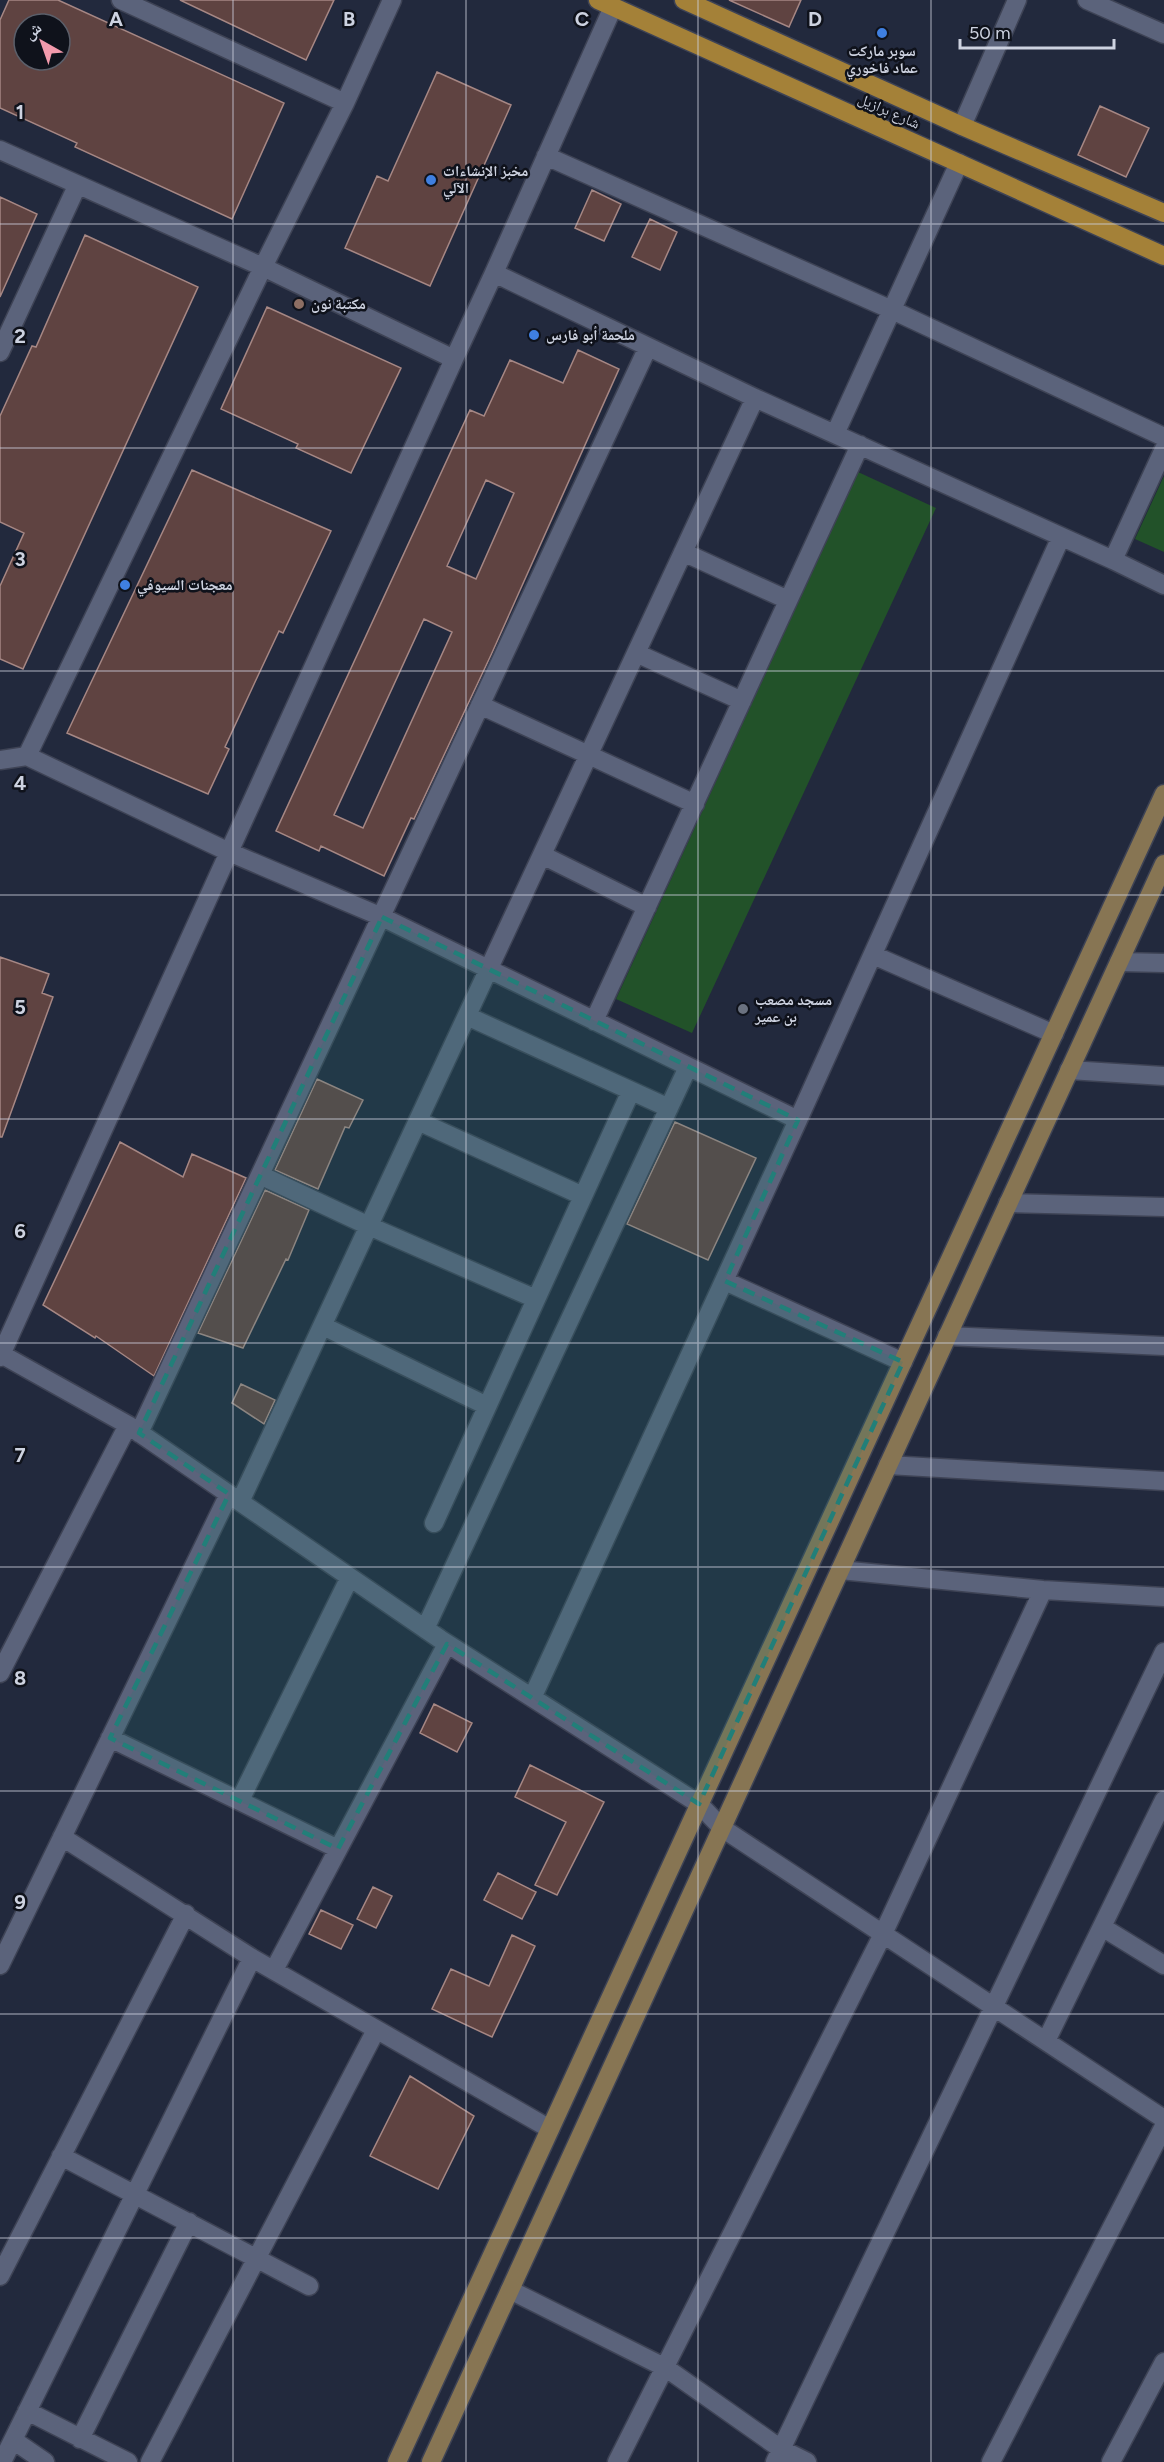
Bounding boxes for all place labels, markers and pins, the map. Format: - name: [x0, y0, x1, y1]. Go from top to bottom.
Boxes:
- marker: سوبر ماركت عماد فاخوري: [875, 26, 889, 40]
- place label: سوبر ماركت عماد فاخوري: [846, 42, 918, 80]
- place label: مخبز الإنشاءات الآلي: [443, 162, 528, 200]
- marker: مخبز الإنشاءات الآلي: [424, 173, 438, 187]
- place label: مكتبة نون: [311, 295, 366, 313]
- marker: مكتبة نون: [292, 297, 306, 311]
- place label: ملحمة أبو فارس: [546, 326, 635, 344]
- marker: ملحمة أبو فارس: [527, 328, 541, 342]
- place label: معجنات السيوفي: [137, 576, 232, 597]
- marker: معجنات السيوفي: [118, 578, 132, 592]
- place label: مسجد مصعب بن عمير: [754, 991, 832, 1026]
- marker: مسجد مصعب بن عمير: [736, 1002, 750, 1016]

